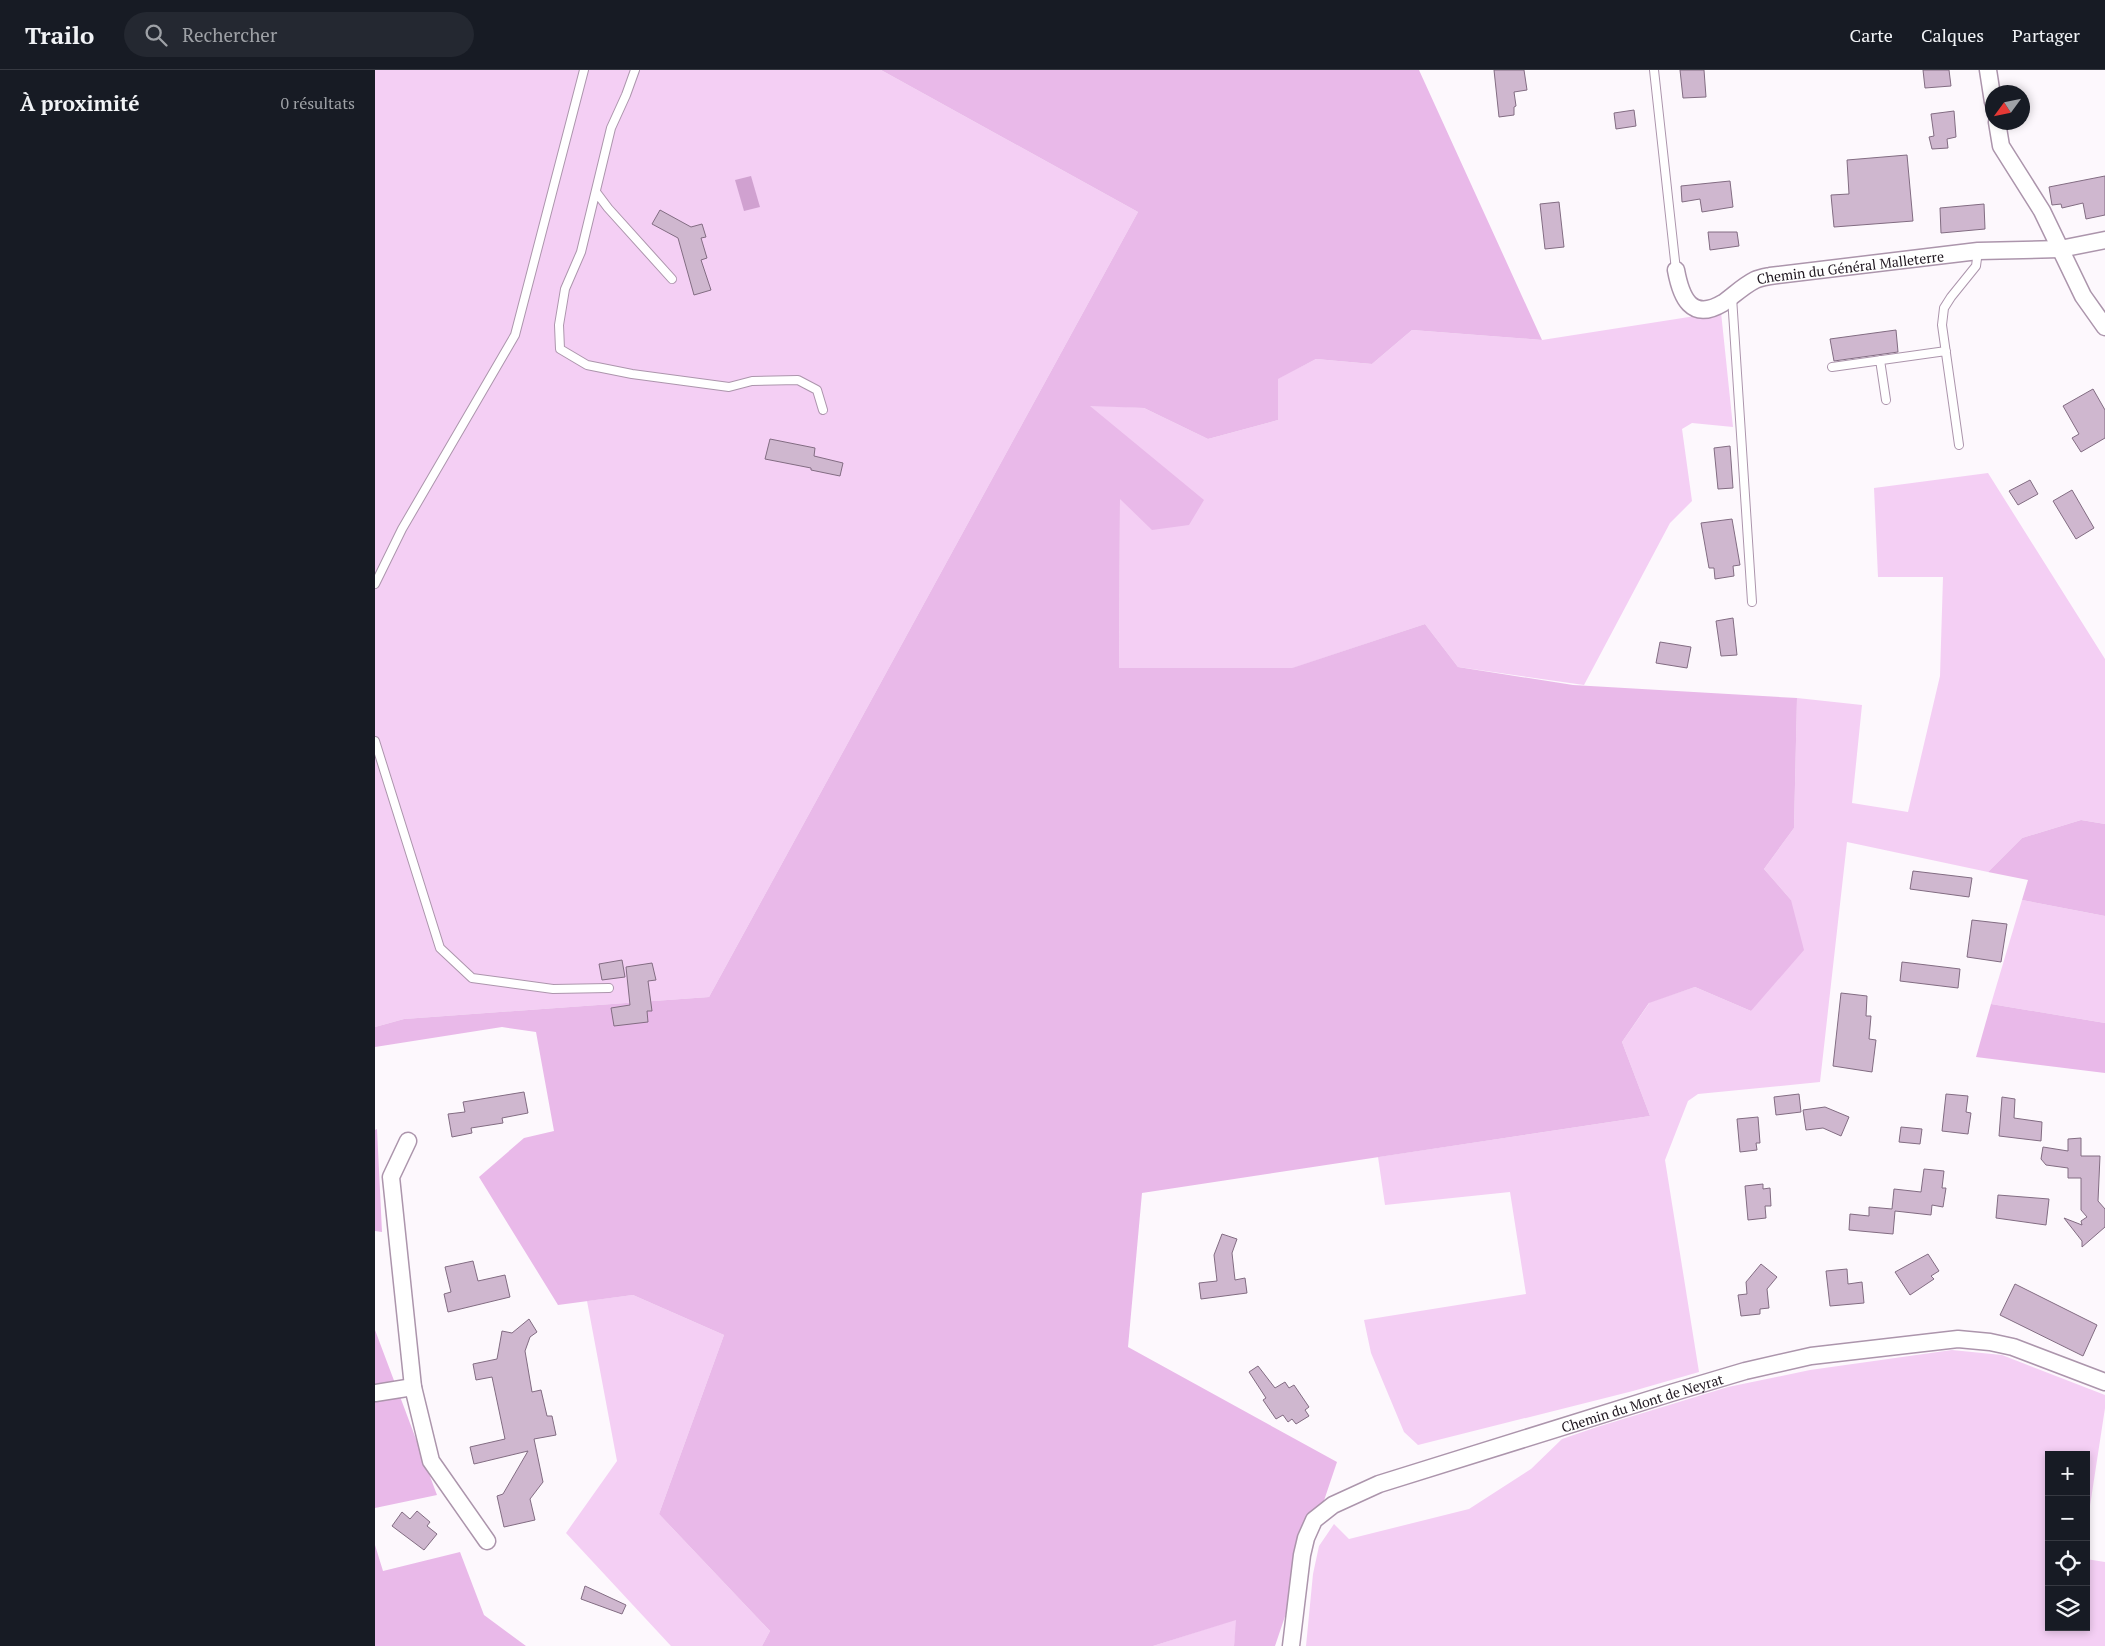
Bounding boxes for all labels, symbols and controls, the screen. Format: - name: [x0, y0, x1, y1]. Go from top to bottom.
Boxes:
- search box: [124, 12, 474, 57]
- text: Trailo: [25, 19, 94, 51]
- icon: search: [142, 21, 170, 49]
- text: Rechercher: [182, 22, 277, 47]
- text: Carte: [1850, 23, 1893, 47]
- text: Calques: [1921, 23, 1984, 47]
- text: Partager: [2012, 23, 2080, 47]
- north arrow: [1985, 85, 2030, 130]
- text: À proximité: [20, 89, 140, 117]
- text: 0 résultats: [281, 92, 355, 114]
- street label: Chemin du Général Malleterre: [1754, 246, 1945, 288]
- street label: Chemin du Mont de Neyrat: [1559, 1368, 1726, 1436]
- map controls: [2045, 1451, 2090, 1631]
- button: +: [2045, 1451, 2090, 1496]
- button: −: [2045, 1496, 2090, 1541]
- button: locate: [2045, 1541, 2090, 1586]
- button: layers: [2045, 1586, 2090, 1631]

